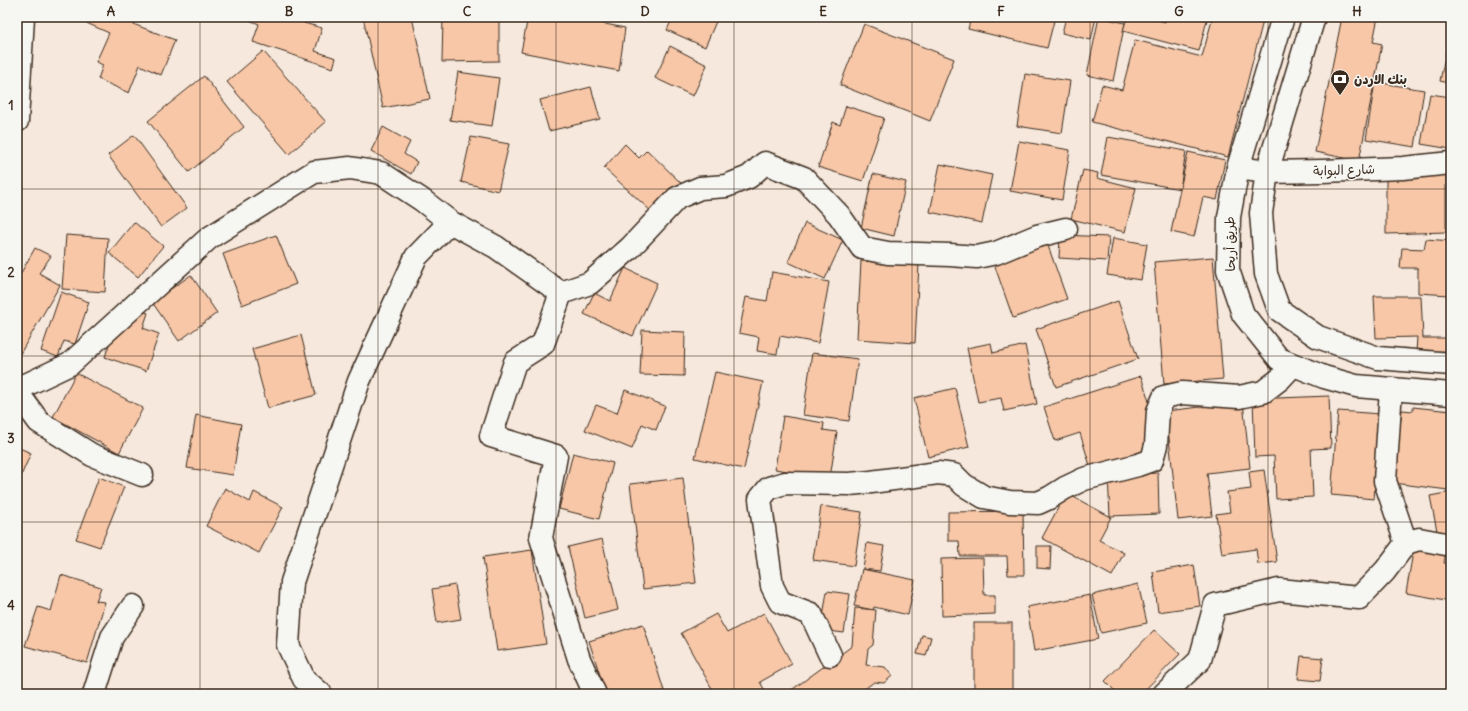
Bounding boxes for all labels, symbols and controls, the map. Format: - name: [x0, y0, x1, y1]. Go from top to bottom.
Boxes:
- text: A: [107, 3, 116, 20]
- text: B: [285, 3, 294, 20]
- text: C: [463, 3, 472, 20]
- text: D: [640, 3, 650, 20]
- text: E: [819, 3, 827, 20]
- text: F: [997, 3, 1005, 20]
- text: G: [1174, 3, 1184, 20]
- text: H: [1352, 3, 1362, 20]
- bank icon: بنك الاردن: [1329, 68, 1351, 96]
- place label: بنك الاردن: [1354, 71, 1407, 88]
- text: 1: [8, 97, 14, 114]
- street label: شارع البوابة: [1313, 160, 1375, 181]
- street label: طريق أريحا: [1221, 216, 1239, 272]
- text: 2: [7, 264, 15, 281]
- text: 3: [7, 430, 15, 447]
- text: 4: [7, 597, 15, 614]

